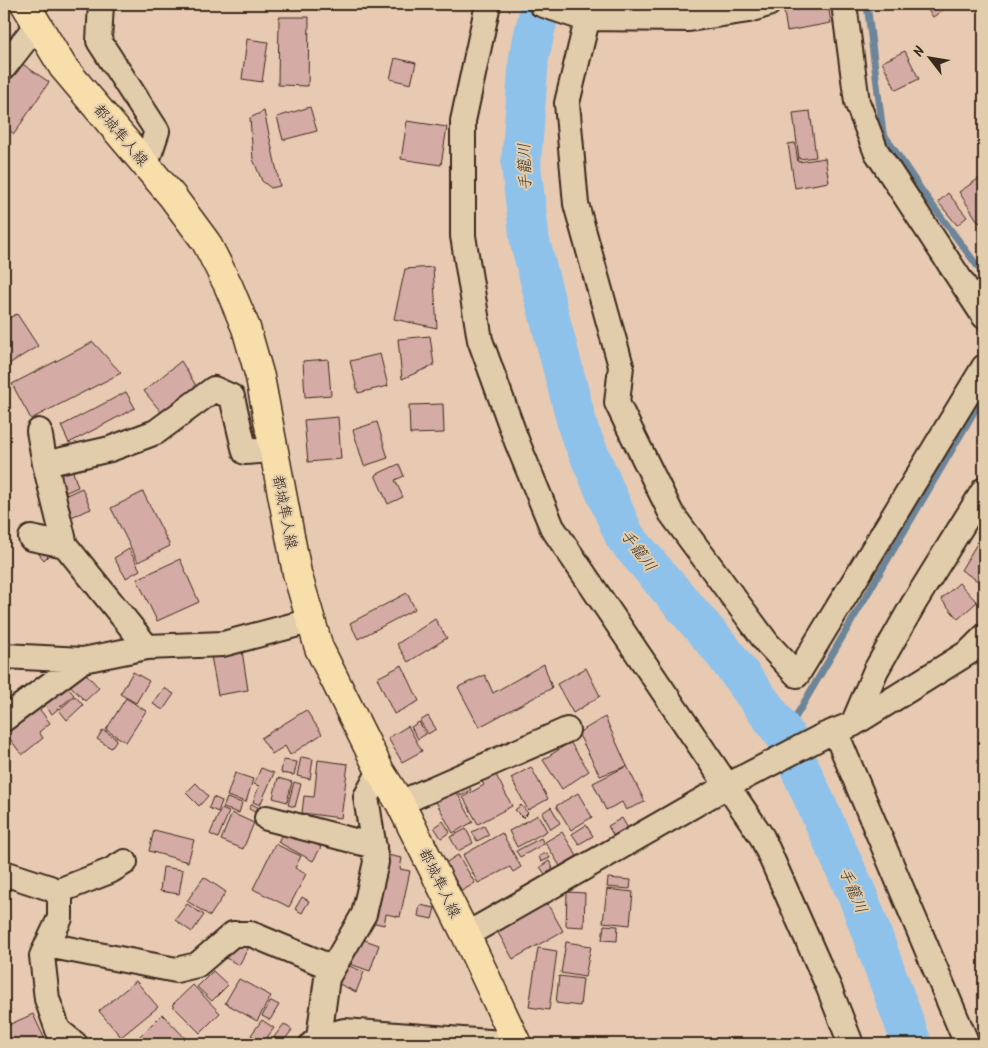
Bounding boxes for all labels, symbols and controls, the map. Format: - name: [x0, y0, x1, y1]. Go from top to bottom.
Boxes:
- north arrow: [906, 32, 956, 82]
- text: N: [908, 42, 932, 61]
- street label: 都城隼人線: [87, 99, 154, 172]
- water label: 手籠川: [512, 143, 539, 191]
- street label: 都城隼人線: [265, 473, 303, 551]
- water label: 手籠川: [613, 524, 662, 578]
- street label: 都城隼人線: [412, 844, 466, 922]
- water label: 手籠川: [832, 864, 874, 918]

